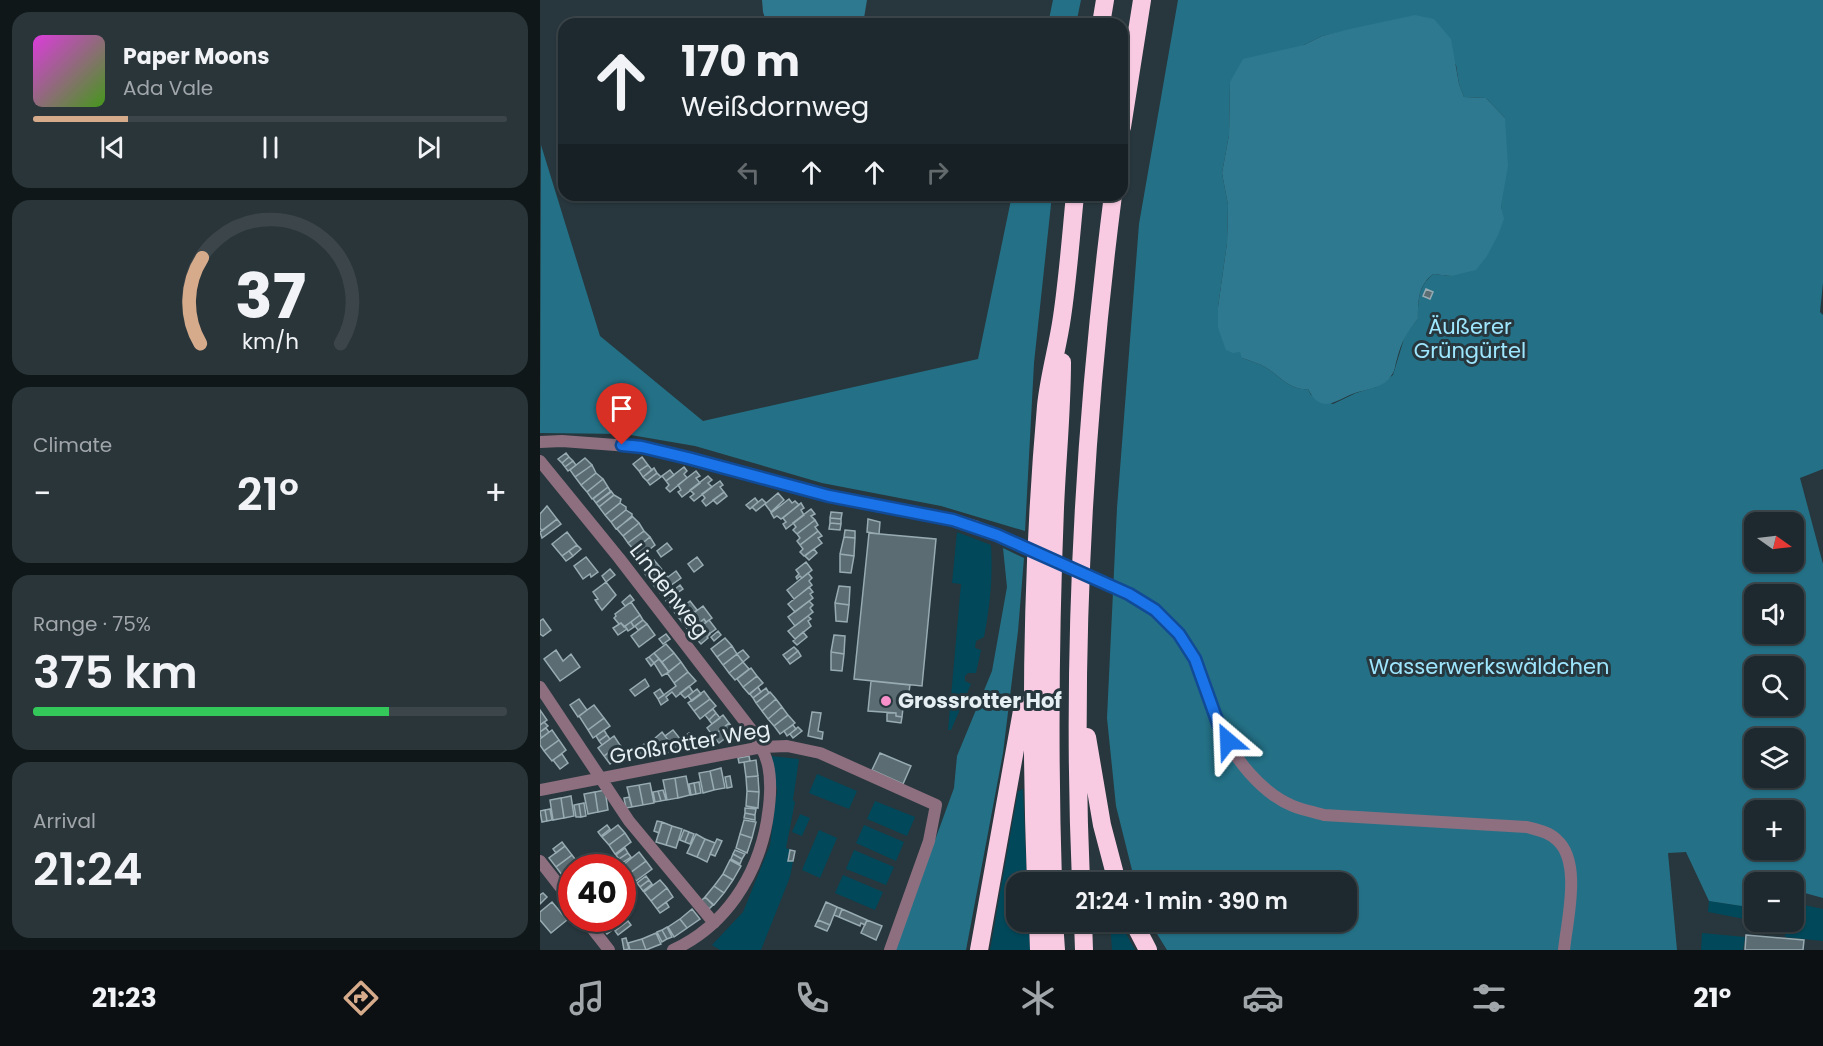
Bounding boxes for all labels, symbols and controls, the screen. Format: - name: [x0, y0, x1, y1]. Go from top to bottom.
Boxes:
- text: 170 m: [681, 32, 800, 91]
- text: Paper Moons: [123, 41, 270, 72]
- icon: ahead: [582, 42, 660, 120]
- text: Ada Vale: [123, 74, 213, 102]
- text: Weißdornweg: [681, 88, 869, 125]
- icon: previous: [96, 131, 129, 164]
- icon: pause: [254, 131, 287, 164]
- icon: next: [412, 131, 445, 164]
- icon: left: [732, 156, 765, 189]
- icon: ahead: [795, 156, 828, 189]
- icon: ahead: [858, 156, 891, 189]
- icon: right: [921, 156, 954, 189]
- text: 37: [234, 253, 306, 341]
- park label: Äußerer Grüngürtel: [1414, 312, 1526, 365]
- text: km/h: [241, 327, 299, 358]
- pin: [596, 383, 647, 445]
- icon: arrive: [605, 392, 638, 425]
- text: Climate: [33, 431, 112, 459]
- text: 21°: [237, 463, 299, 526]
- text: −: [33, 470, 51, 517]
- text: +: [484, 470, 507, 517]
- north arrow: [1744, 512, 1804, 572]
- map controls: [1744, 512, 1804, 932]
- street label: Lindenweg: [623, 537, 716, 644]
- button: sound: [1744, 584, 1804, 644]
- text: Range · 75%: [33, 610, 151, 638]
- text: 375 km: [33, 641, 198, 704]
- park label: Wasserwerkswäldchen: [1369, 652, 1609, 681]
- button: search: [1744, 656, 1804, 716]
- place label: Grossrotter Hof: [898, 686, 1062, 715]
- marker: Grossrotter Hof: [879, 694, 893, 708]
- position arrow: [1196, 709, 1260, 773]
- street label: Großrotter Weg: [607, 714, 773, 771]
- button: layers: [1744, 728, 1804, 788]
- button: +: [1744, 800, 1804, 860]
- text: Arrival: [33, 807, 96, 835]
- text: 21:24: [33, 838, 143, 901]
- speed limit sign: 40: [558, 854, 636, 932]
- button: −: [1744, 872, 1804, 932]
- text: 21:24 · 1 min · 390 m: [1075, 886, 1288, 917]
- icon: directions: [340, 977, 382, 1019]
- icon: music: [566, 977, 608, 1019]
- icon: phone: [791, 977, 833, 1019]
- icon: climate: [1017, 977, 1059, 1019]
- icon: car: [1242, 977, 1284, 1019]
- icon: filters: [1468, 977, 1510, 1019]
- text: 21:23: [92, 979, 157, 1016]
- text: 21°: [1693, 979, 1731, 1016]

